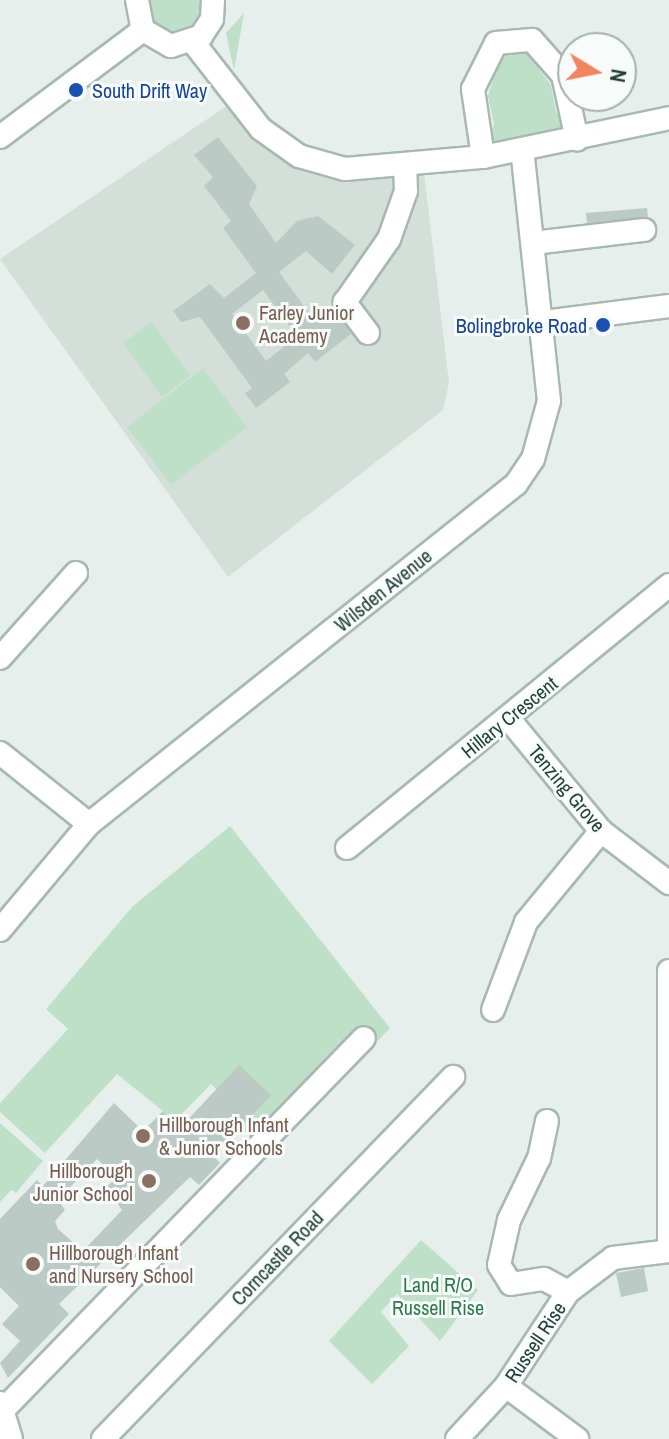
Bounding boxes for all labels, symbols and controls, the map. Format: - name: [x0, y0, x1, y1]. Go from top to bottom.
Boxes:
- north arrow: [557, 32, 637, 112]
- text: N: [603, 67, 635, 85]
- place label: South Drift Way: [92, 78, 207, 102]
- marker: South Drift Way: [67, 81, 85, 99]
- place label: Farley Junior Academy: [259, 300, 354, 347]
- place label: Bolingbroke Road: [456, 313, 587, 337]
- marker: Farley Junior Academy: [234, 314, 252, 332]
- marker: Bolingbroke Road: [594, 316, 612, 334]
- street label: Wilsden Avenue: [329, 543, 437, 637]
- street label: Hillary Crescent: [456, 671, 562, 763]
- street label: Tenzing Grove: [524, 739, 610, 837]
- place label: Hillborough Infant & Junior Schools: [159, 1112, 288, 1159]
- marker: Hillborough Infant & Junior Schools: [134, 1127, 152, 1145]
- place label: Hillborough Junior School: [33, 1158, 133, 1205]
- marker: Hillborough Junior School: [140, 1172, 158, 1190]
- street label: Corncastle Road: [226, 1206, 328, 1310]
- place label: Hillborough Infant and Nursery School: [49, 1240, 193, 1287]
- marker: Hillborough Infant and Nursery School: [24, 1255, 42, 1273]
- park label: Land R/O Russell Rise: [392, 1272, 484, 1319]
- street label: Russell Rise: [499, 1297, 571, 1387]

